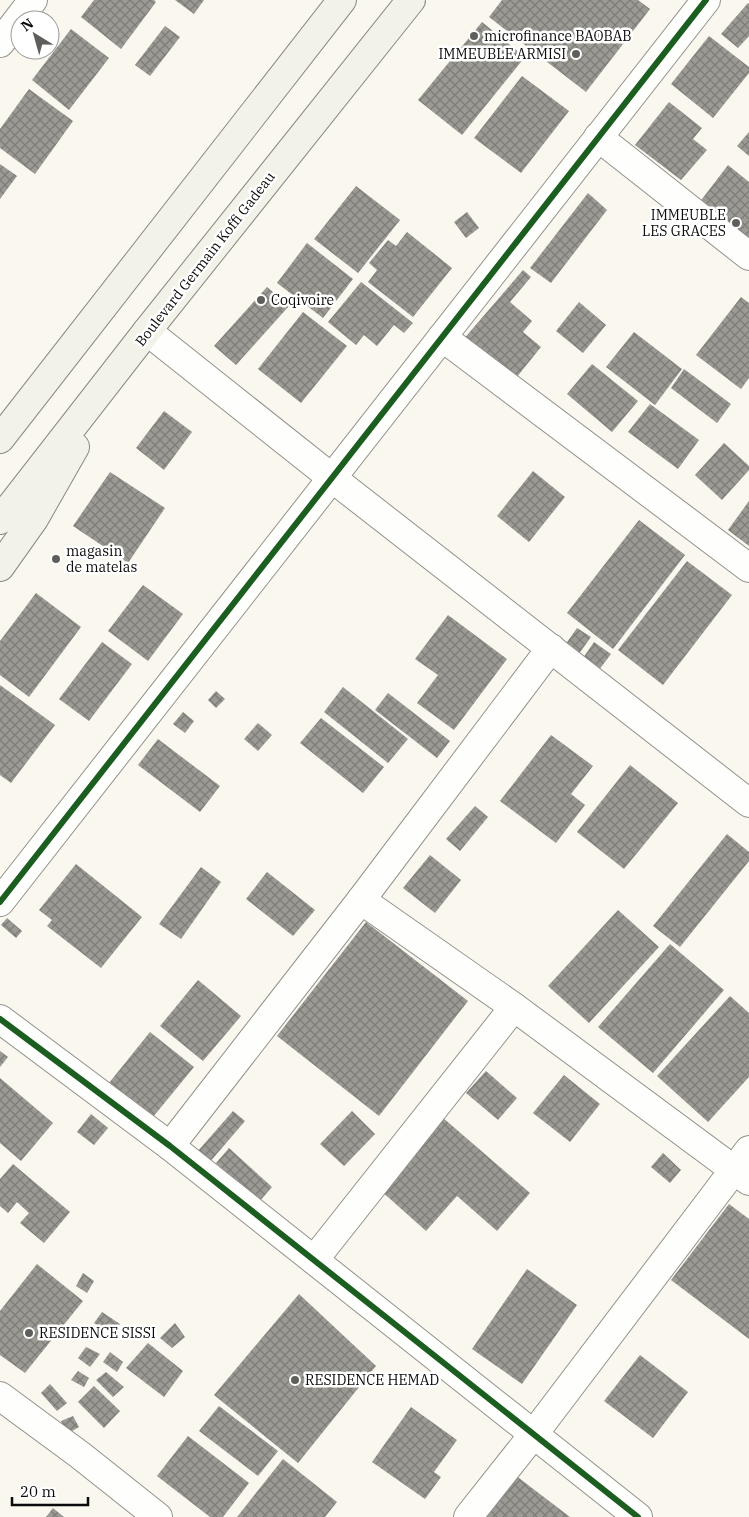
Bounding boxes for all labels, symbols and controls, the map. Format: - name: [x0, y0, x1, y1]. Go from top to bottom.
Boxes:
- north arrow: [10, 10, 60, 60]
- text: N: [17, 14, 37, 35]
- place label: microfinance BAOBAB: [484, 27, 632, 45]
- marker: microfinance BAOBAB: [468, 30, 480, 42]
- place label: IMMEUBLE ARMISI: [438, 45, 566, 63]
- marker: IMMEUBLE ARMISI: [570, 48, 582, 60]
- street label: Boulevard Germain Koffi Gadeau: [131, 168, 279, 350]
- place label: IMMEUBLE LES GRACES: [642, 206, 726, 240]
- marker: IMMEUBLE LES GRACES: [730, 217, 742, 229]
- place label: Coqivoire: [271, 291, 334, 309]
- marker: Coqivoire: [255, 294, 267, 306]
- place label: magasin de matelas: [66, 542, 137, 576]
- marker: magasin de matelas: [50, 553, 62, 565]
- place label: RESIDENCE SISSI: [39, 1324, 156, 1342]
- marker: RESIDENCE SISSI: [23, 1327, 35, 1339]
- place label: RESIDENCE HEMAD: [305, 1371, 439, 1389]
- marker: RESIDENCE HEMAD: [289, 1374, 301, 1386]
- scale bar: [12, 1474, 89, 1506]
- text: 20 m: [20, 1482, 56, 1501]

